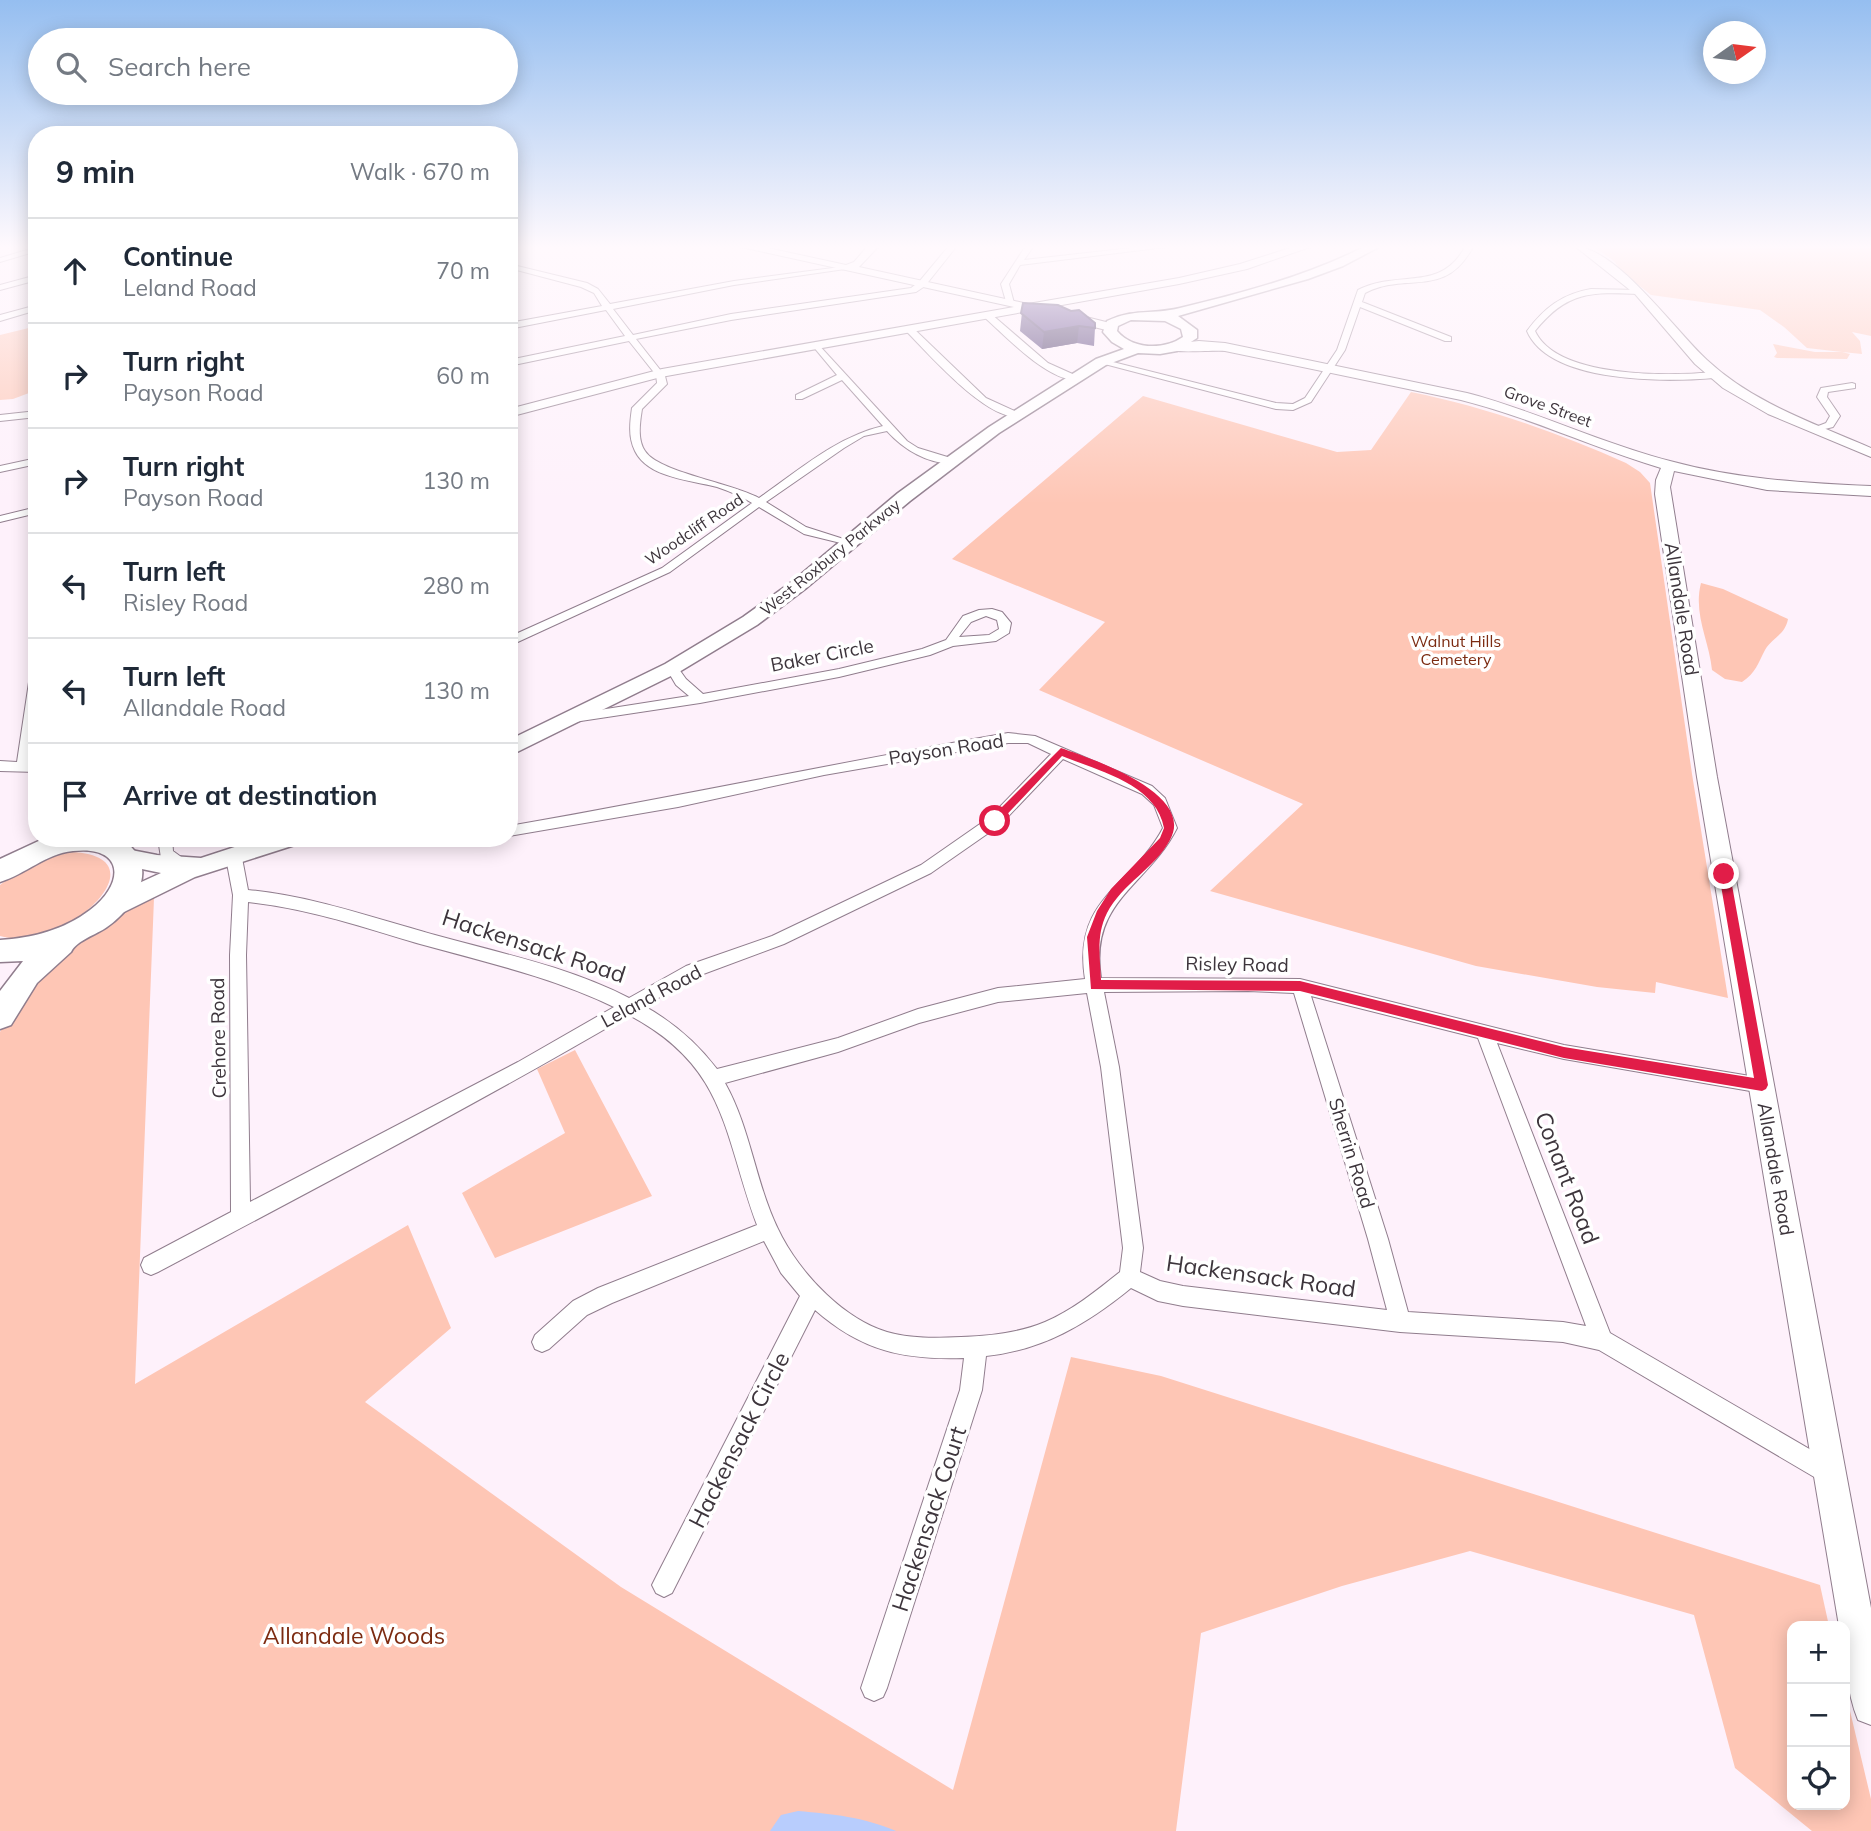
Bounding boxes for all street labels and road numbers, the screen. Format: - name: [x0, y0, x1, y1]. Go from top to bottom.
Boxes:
- street label: Grove Street: [1501, 381, 1595, 431]
- street label: Woodcliff Road: [641, 489, 747, 569]
- street label: West Roxbury Parkway: [756, 494, 905, 620]
- street label: Allandale Road: [1660, 541, 1704, 677]
- street label: Baker Circle: [768, 633, 876, 677]
- street label: Payson Road: [887, 728, 1005, 770]
- street label: Hackensack Road: [439, 902, 630, 989]
- street label: Risley Road: [1185, 951, 1289, 977]
- street label: Leland Road: [597, 959, 705, 1033]
- street label: Crehore Road: [205, 977, 231, 1099]
- street label: Sherrin Road: [1324, 1095, 1380, 1211]
- street label: Allandale Road: [1752, 1101, 1800, 1237]
- street label: Conant Road: [1529, 1108, 1606, 1248]
- street label: Hackensack Road: [1164, 1248, 1358, 1303]
- street label: Hackensack Circle: [682, 1347, 795, 1533]
- street label: Hackensack Court: [885, 1423, 972, 1615]

